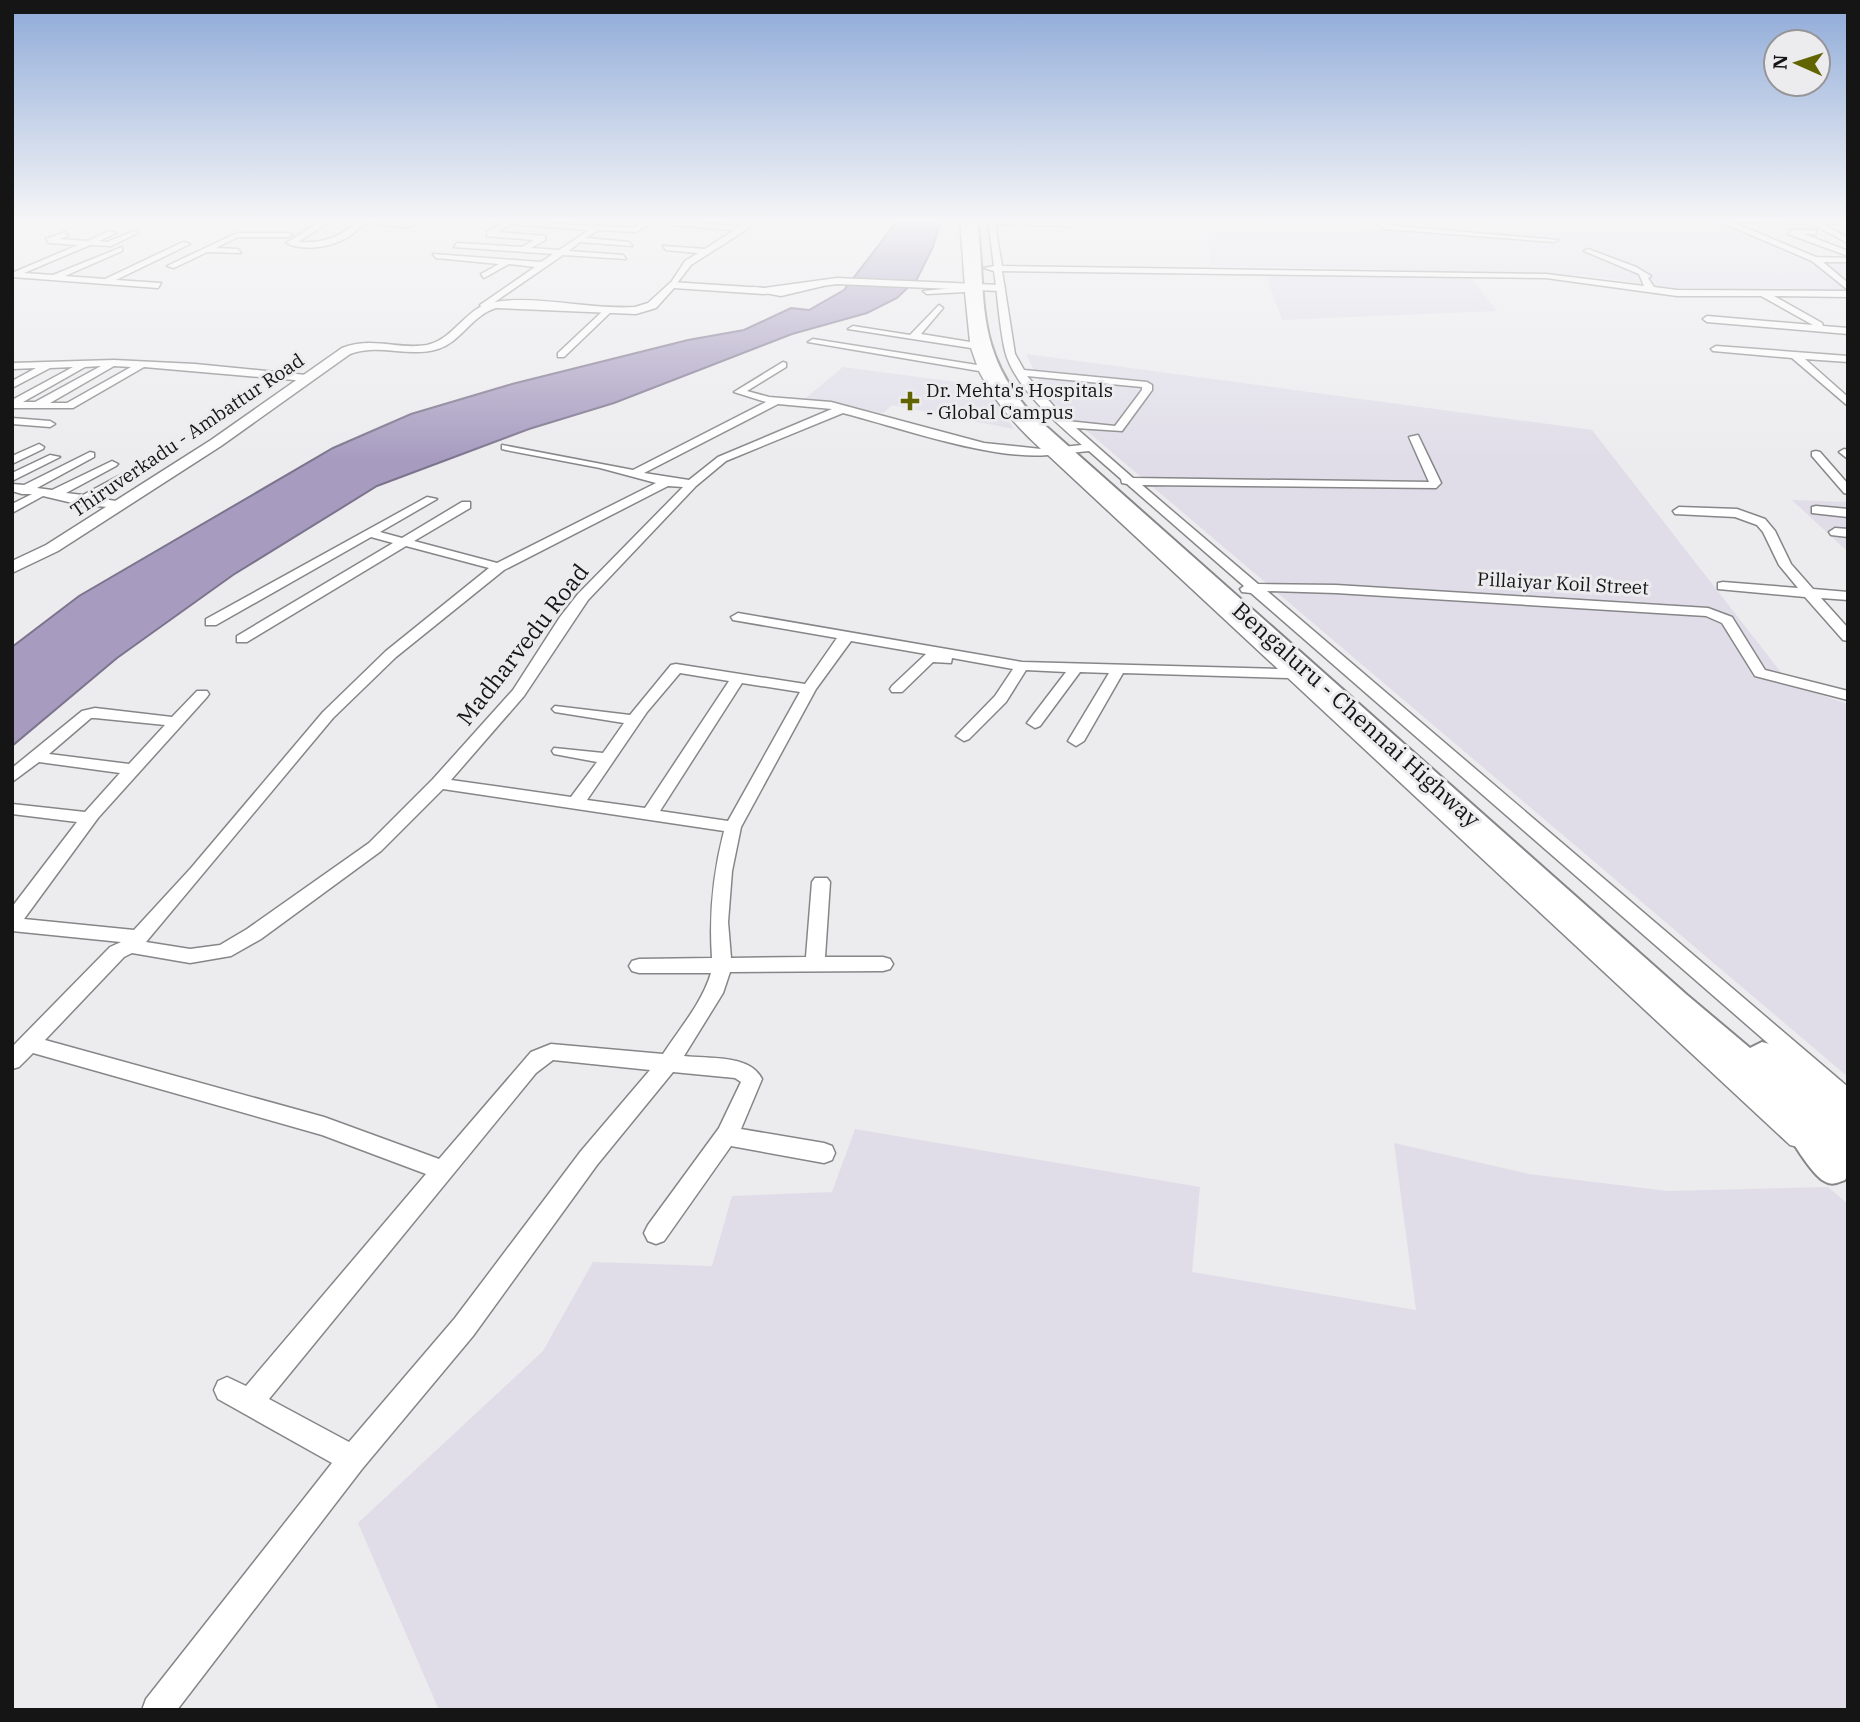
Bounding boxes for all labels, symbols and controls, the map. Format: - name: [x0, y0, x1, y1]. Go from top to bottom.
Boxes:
- north arrow: [1762, 28, 1832, 98]
- text: N: [1768, 54, 1792, 70]
- street label: Thiruverkadu - Ambattur Road: [66, 348, 308, 522]
- place label: Dr. Mehta's Hospitals - Global Campus: [926, 378, 1113, 424]
- marker: Dr. Mehta's Hospitals - Global Campus: [900, 391, 920, 411]
- street label: Madharvedu Road: [449, 557, 595, 731]
- street label: Pillaiyar Koil Street: [1477, 567, 1650, 599]
- street label: Bengaluru - Chennai Highway: [1227, 595, 1488, 834]

